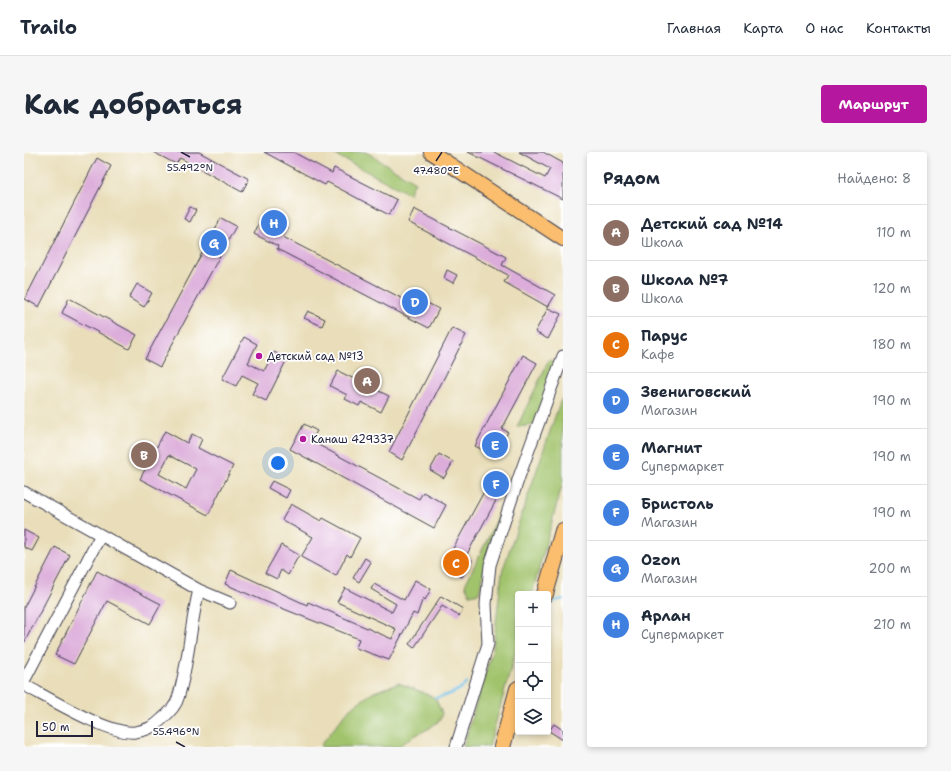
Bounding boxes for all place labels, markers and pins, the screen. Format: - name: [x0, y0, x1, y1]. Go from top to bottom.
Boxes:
- pin: H: [261, 208, 287, 238]
- pin: G: [201, 228, 227, 258]
- pin: D: [402, 287, 428, 317]
- place label: Детский сад №13: [267, 349, 364, 364]
- marker: Детский сад №13: [254, 351, 264, 361]
- pin: A: [354, 366, 380, 396]
- pin: E: [482, 430, 508, 460]
- place label: Канаш 429337: [311, 432, 394, 447]
- marker: Канаш 429337: [298, 434, 308, 444]
- pin: B: [131, 440, 157, 470]
- pin: F: [483, 469, 509, 499]
- pin: C: [443, 548, 469, 578]

